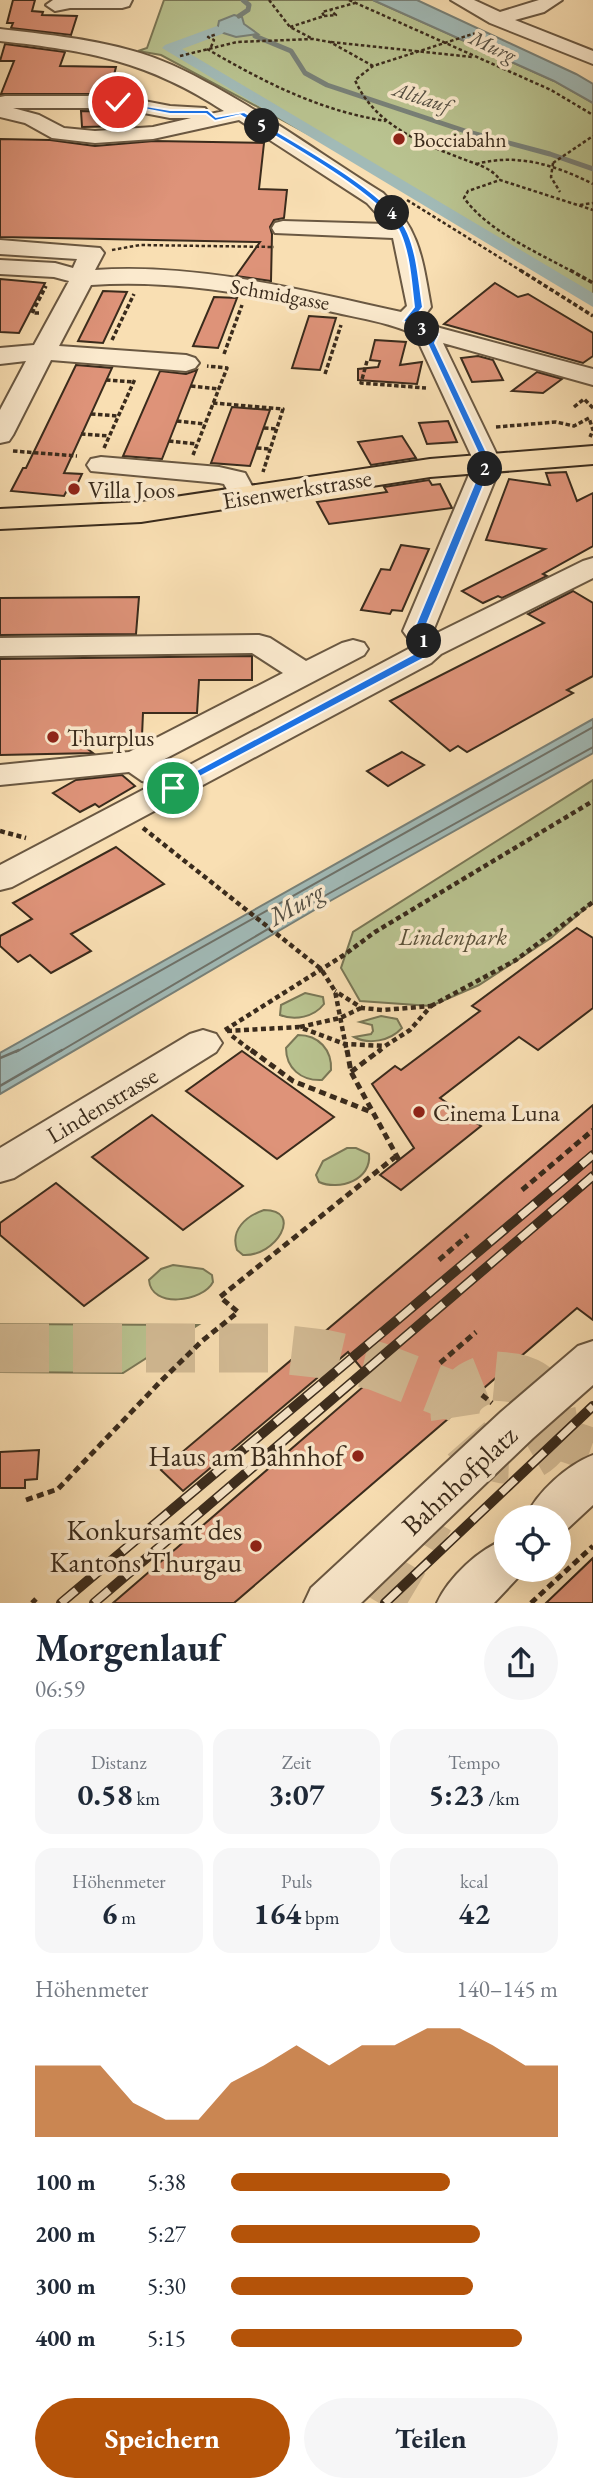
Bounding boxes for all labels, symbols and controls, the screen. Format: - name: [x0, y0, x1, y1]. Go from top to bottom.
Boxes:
- water label: Murg: [464, 23, 522, 69]
- pin: [88, 72, 148, 132]
- water label: Altlauf: [388, 74, 458, 120]
- icon: check: [99, 83, 137, 121]
- pin: 5: [244, 108, 280, 144]
- text: 5: [256, 113, 267, 138]
- place label: Bocciabahn: [413, 126, 507, 153]
- marker: Bocciabahn: [391, 131, 407, 147]
- pin: 4: [374, 196, 410, 230]
- text: 4: [386, 200, 397, 225]
- street label: Schmidgasse: [228, 272, 332, 316]
- pin: 3: [404, 312, 440, 346]
- text: 3: [416, 316, 427, 341]
- pin: 2: [468, 452, 503, 486]
- text: 2: [479, 456, 490, 481]
- street label: Eisenwerkstrasse: [220, 462, 374, 516]
- place label: Villa Joos: [88, 474, 175, 505]
- marker: Villa Joos: [66, 481, 82, 497]
- pin: 1: [406, 624, 442, 658]
- text: 1: [418, 628, 429, 653]
- place label: Thurplus: [67, 722, 154, 753]
- marker: Thurplus: [45, 729, 61, 745]
- pin: [143, 758, 203, 818]
- icon: arrive: [154, 769, 192, 807]
- water label: Murg: [260, 874, 331, 935]
- park label: Lindenpark: [398, 921, 507, 952]
- street label: Lindenstrasse: [41, 1060, 163, 1150]
- place label: Cinema Luna: [433, 1097, 560, 1128]
- marker: Cinema Luna: [411, 1104, 427, 1120]
- street label: Bahnhofplatz: [394, 1417, 525, 1543]
- place label: Haus am Bahnhof: [148, 1438, 347, 1474]
- marker: Haus am Bahnhof: [350, 1448, 366, 1464]
- map controls: [494, 1505, 571, 1582]
- button: locate: [494, 1505, 571, 1582]
- place label: Konkursamt des Kantons Thurgau: [49, 1512, 242, 1580]
- marker: Konkursamt des Kantons Thurgau: [248, 1538, 264, 1554]
- text: Morgenlauf: [35, 1623, 222, 1672]
- button: share: [484, 1626, 558, 1700]
- text: 06:59: [35, 1674, 85, 1704]
- text: Distanz: [91, 1750, 147, 1775]
- text: Zeit: [282, 1750, 311, 1775]
- text: Tempo: [448, 1750, 500, 1775]
- text: 0.58: [78, 1775, 133, 1814]
- text: 3:07: [268, 1775, 325, 1814]
- text: 5:23: [429, 1775, 485, 1814]
- text: km: [133, 1786, 160, 1811]
- text: /km: [485, 1786, 520, 1811]
- text: Höhenmeter: [72, 1869, 166, 1894]
- text: Puls: [281, 1869, 312, 1894]
- text: kcal: [460, 1869, 488, 1894]
- text: 6: [102, 1894, 117, 1933]
- text: 164: [254, 1894, 301, 1933]
- text: 42: [458, 1894, 490, 1933]
- text: m: [117, 1905, 136, 1930]
- text: bpm: [301, 1905, 339, 1930]
- text: Höhenmeter: [35, 1974, 148, 2004]
- text: 140–145 m: [457, 1974, 558, 2004]
- text: 100 m: [35, 2167, 96, 2197]
- text: 5:38: [147, 2167, 186, 2197]
- text: 200 m: [35, 2219, 96, 2249]
- text: 5:27: [147, 2219, 186, 2249]
- text: 300 m: [35, 2271, 96, 2301]
- text: 5:30: [147, 2271, 186, 2301]
- text: 400 m: [35, 2323, 96, 2353]
- text: 5:15: [147, 2323, 186, 2353]
- button: Speichern: [35, 2398, 290, 2478]
- button: Teilen: [304, 2398, 558, 2478]

